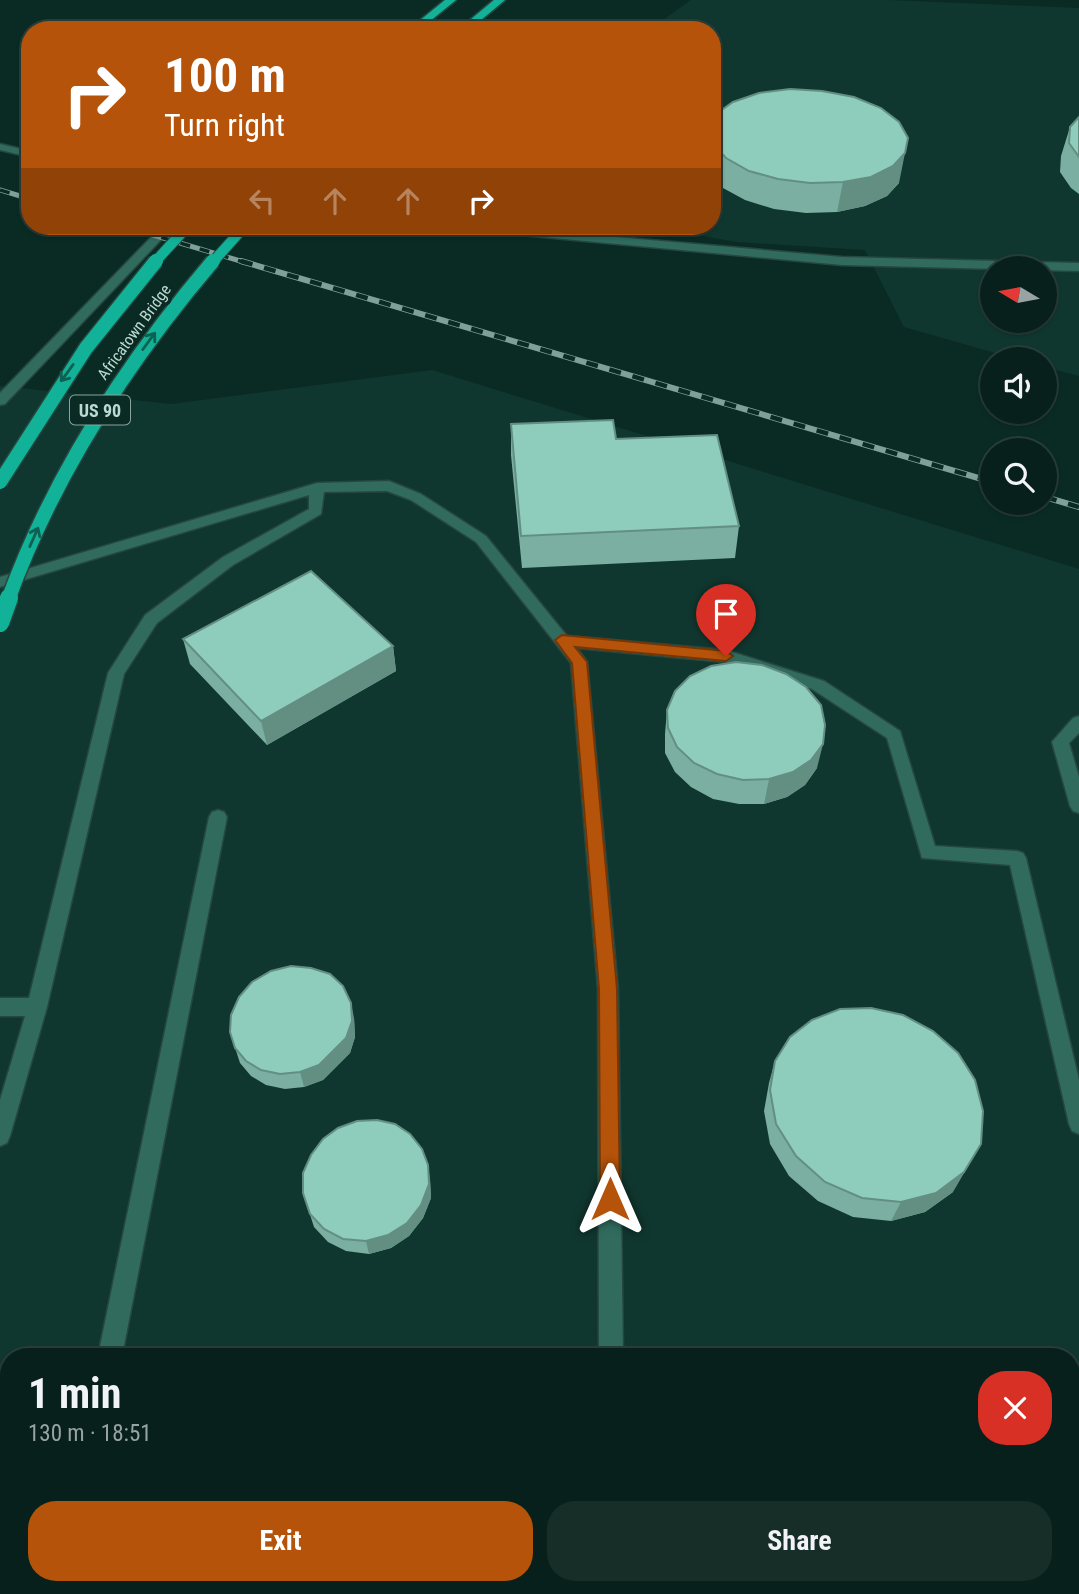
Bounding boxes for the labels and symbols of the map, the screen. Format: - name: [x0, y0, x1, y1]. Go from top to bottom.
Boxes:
- north arrow: [980, 256, 1057, 332]
- street label: Africatown Bridge: [93, 281, 175, 383]
- one-way arrow: [142, 332, 156, 351]
- one-way arrow: [60, 363, 75, 382]
- road number: US 90: [70, 396, 130, 424]
- one-way arrow: [28, 526, 41, 548]
- pin: [696, 584, 756, 656]
- position arrow: [573, 1162, 647, 1236]

